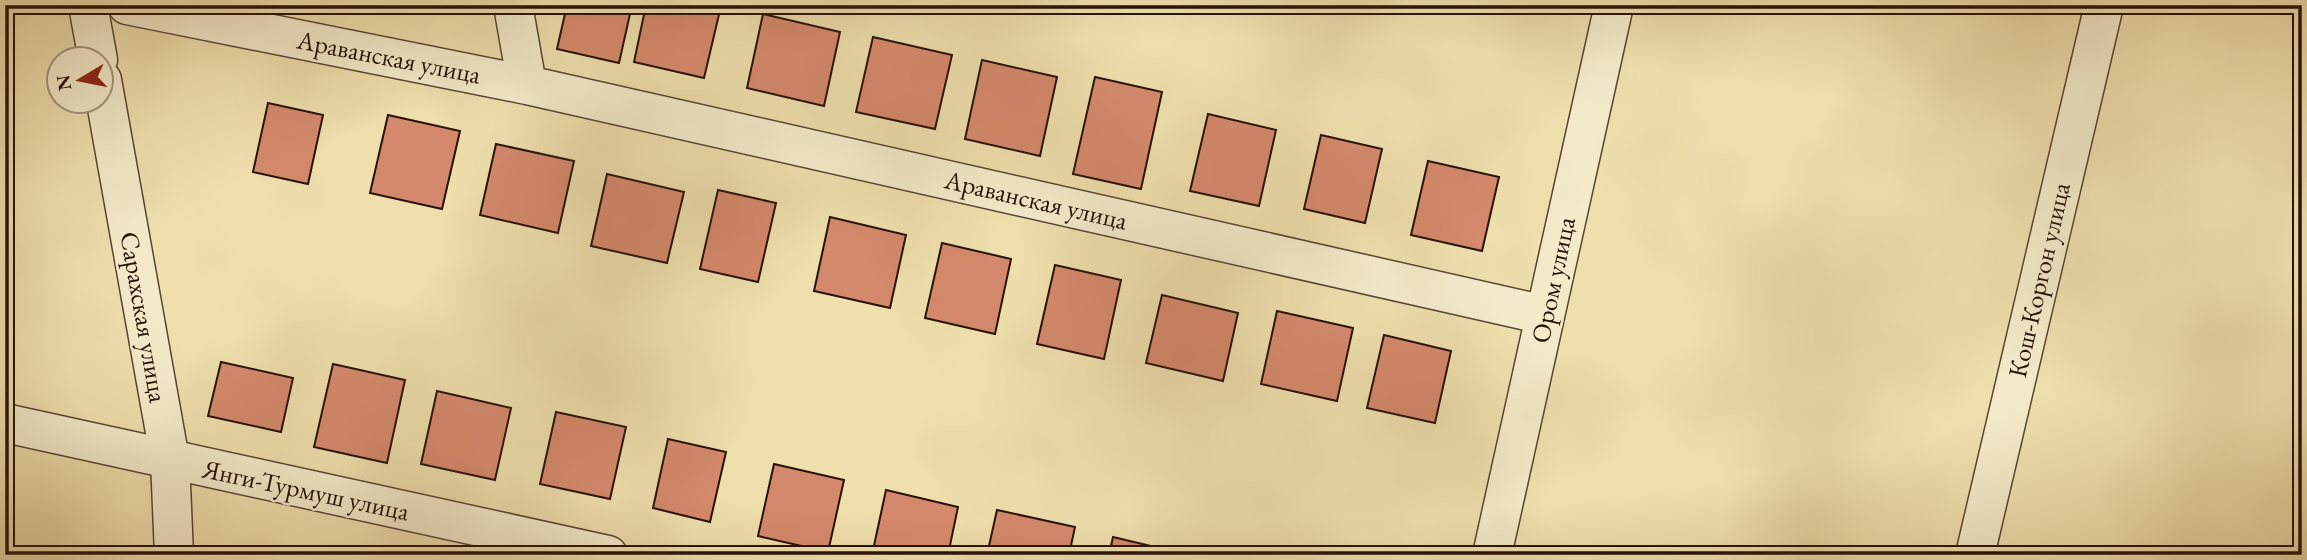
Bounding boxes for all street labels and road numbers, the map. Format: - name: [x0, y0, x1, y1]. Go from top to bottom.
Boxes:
- street label: Араванская улица: [293, 22, 484, 92]
- street label: Араванская улица: [940, 162, 1131, 238]
- street label: Кош-Коргон улица: [2000, 179, 2078, 381]
- street label: Ором улица: [1523, 213, 1583, 346]
- street label: Сарахская улица: [112, 229, 176, 406]
- street label: Янги-Турмуш улица: [199, 451, 413, 529]

